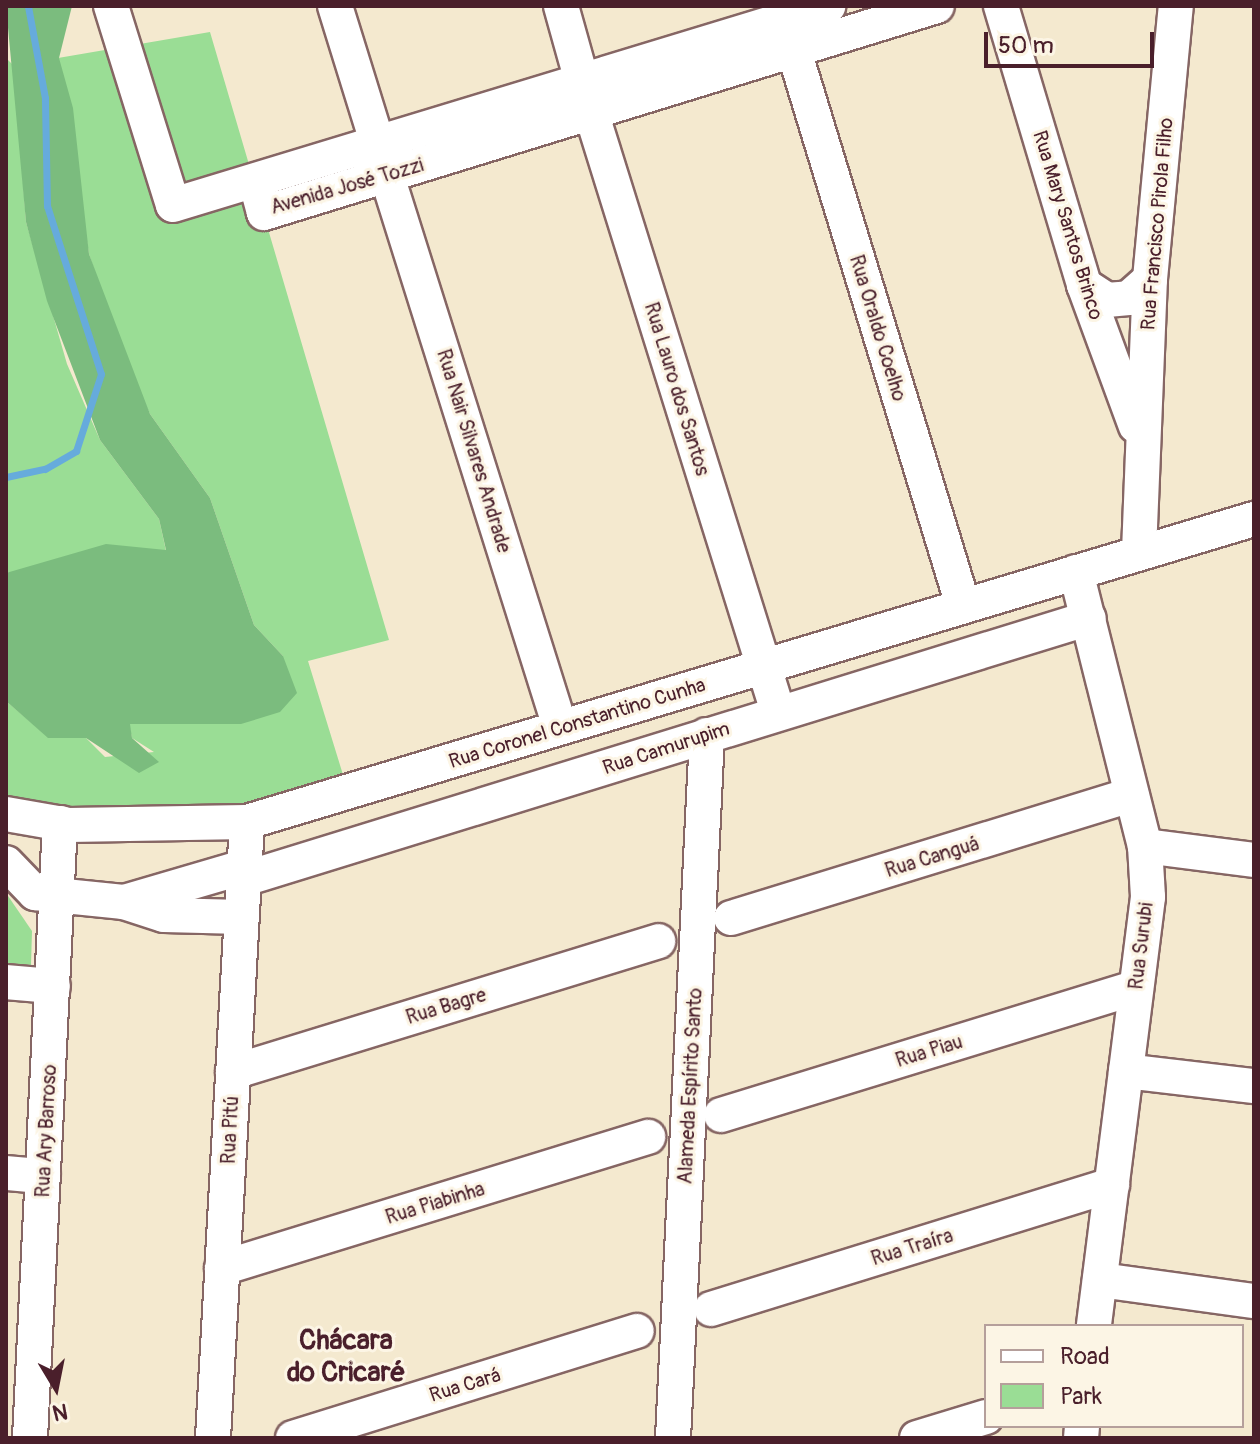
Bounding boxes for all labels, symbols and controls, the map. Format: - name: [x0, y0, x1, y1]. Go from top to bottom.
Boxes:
- scale bar: [988, 16, 1158, 66]
- text: 50 m: [998, 31, 1054, 60]
- street label: Rua Francisco Pirola Filho: [1136, 117, 1178, 331]
- street label: Rua Mary Santos Brinco: [1028, 127, 1108, 323]
- street label: Avenida José Tozzi: [268, 153, 426, 219]
- street label: Rua Oraldo Coelho: [844, 252, 912, 404]
- street label: Rua Lauro dos Santos: [639, 299, 715, 479]
- street label: Rua Nair Silvares Andrade: [432, 346, 516, 556]
- street label: Rua Coronel Constantino Cunha: [446, 672, 708, 774]
- street label: Rua Camurupim: [599, 716, 733, 780]
- street label: Rua Canguá: [882, 831, 982, 883]
- street label: Rua Surubi: [1124, 901, 1158, 991]
- street label: Rua Bagre: [403, 982, 489, 1030]
- street label: Alameda Espírito Santo: [673, 987, 707, 1185]
- street label: Rua Piau: [893, 1029, 965, 1073]
- street label: Rua Ary Barroso: [31, 1064, 61, 1198]
- street label: Rua Pitú: [216, 1095, 244, 1165]
- street label: Rua Piabinha: [383, 1177, 487, 1229]
- street label: Rua Traíra: [868, 1223, 956, 1271]
- district label: Chácara do Cricaré: [287, 1324, 405, 1390]
- legend: [984, 1324, 1244, 1428]
- text: Road: [1060, 1342, 1110, 1371]
- north arrow: [16, 1348, 96, 1428]
- street label: Rua Cará: [426, 1363, 504, 1407]
- text: Park: [1060, 1382, 1102, 1411]
- text: N: [50, 1397, 70, 1427]

